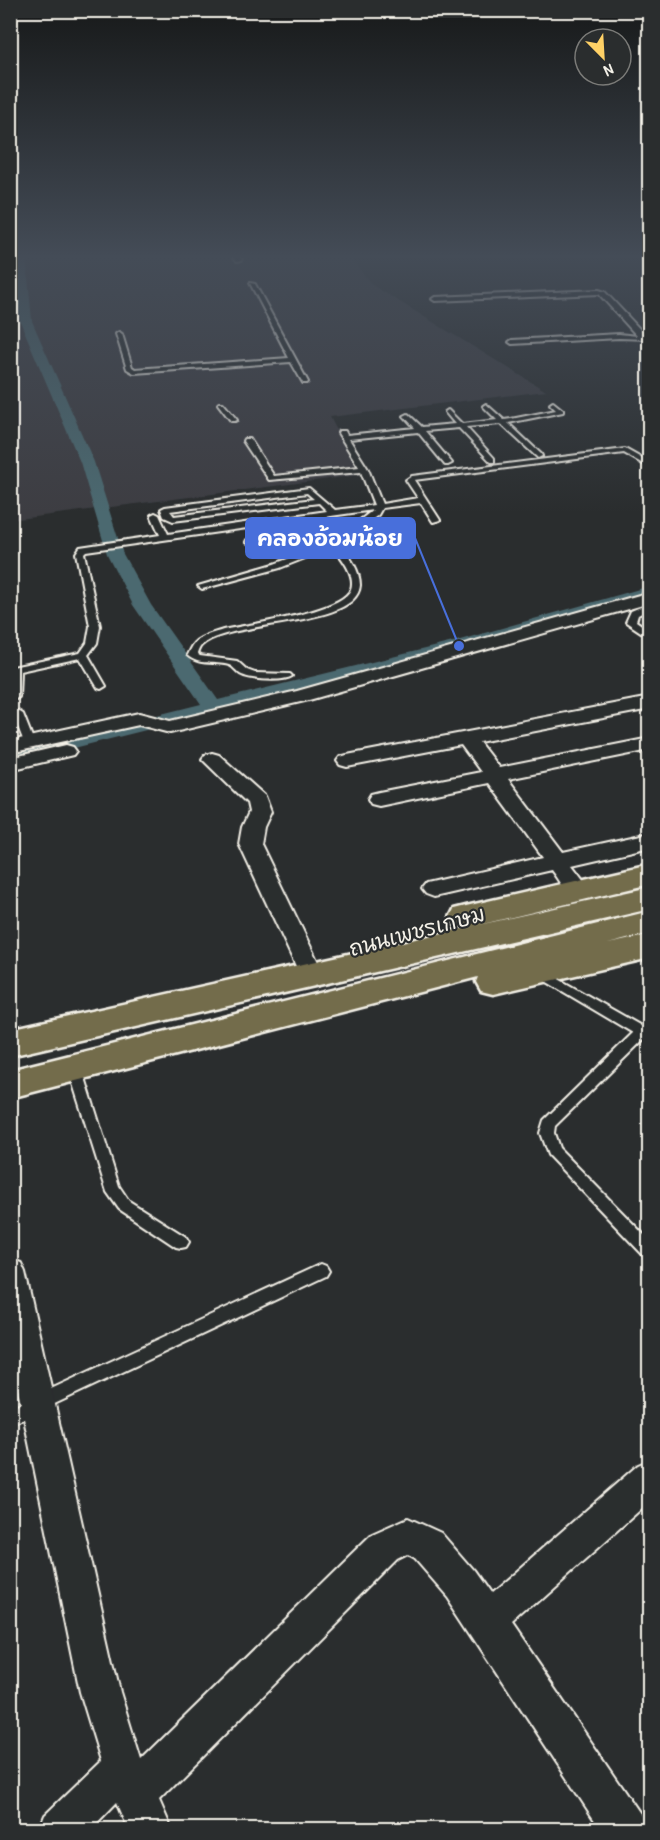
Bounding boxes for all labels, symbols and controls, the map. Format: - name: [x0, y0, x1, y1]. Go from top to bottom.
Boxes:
- north arrow: [573, 27, 633, 87]
- text: N: [600, 59, 617, 83]
- callout: คลองอ้อมน้อย: [246, 518, 415, 558]
- text: คลองอ้อมน้อย: [257, 523, 403, 553]
- street label: ถนนเพชรเกษม: [346, 899, 488, 963]

